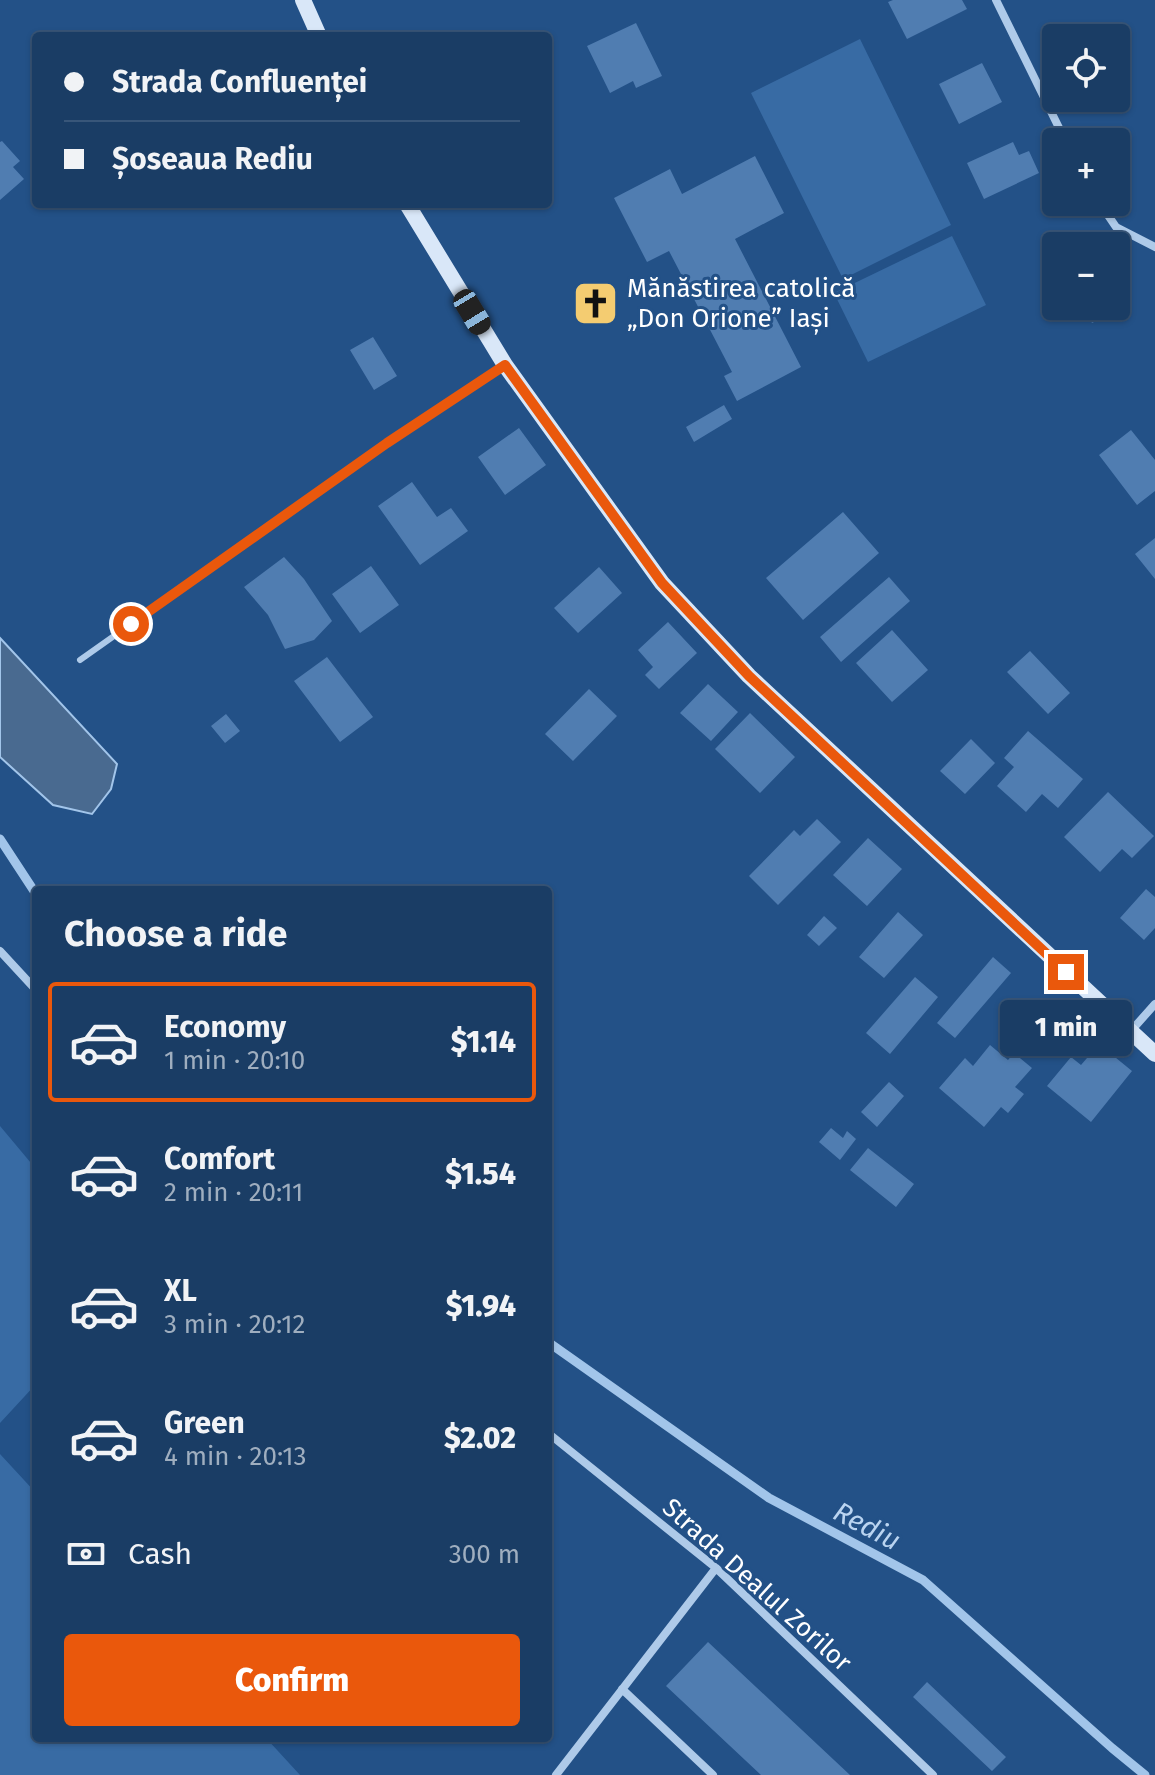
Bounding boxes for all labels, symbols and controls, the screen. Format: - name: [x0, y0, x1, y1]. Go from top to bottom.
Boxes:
- map controls: [1042, 24, 1130, 320]
- button: locate: [1042, 24, 1130, 112]
- text: Strada Confluenței: [112, 64, 367, 100]
- button: +: [1042, 128, 1130, 216]
- text: Șoseaua Rediu: [112, 141, 313, 177]
- button: −: [1042, 232, 1130, 320]
- place label: Mănăstirea catolică „Don Orione” Iași: [627, 273, 855, 335]
- church icon: Mănăstirea catolică „Don Orione” Iași: [572, 279, 620, 327]
- car: [449, 285, 495, 339]
- route start: [113, 606, 149, 642]
- text: Choose a ride: [64, 912, 287, 956]
- route end: [1048, 954, 1084, 990]
- callout: 1 min: [1000, 1000, 1132, 1056]
- icon: car: [68, 1006, 140, 1078]
- text: Economy: [164, 1009, 286, 1045]
- text: 1 min: [1035, 1012, 1097, 1043]
- text: $1.14: [451, 1024, 516, 1060]
- text: 1 min · 20:10: [164, 1045, 305, 1076]
- icon: car: [68, 1138, 140, 1210]
- text: Comfort: [164, 1141, 275, 1177]
- text: $1.54: [445, 1156, 516, 1192]
- text: 2 min · 20:11: [164, 1177, 303, 1208]
- icon: car: [68, 1270, 140, 1342]
- text: XL: [164, 1273, 197, 1309]
- text: $1.94: [446, 1288, 516, 1324]
- text: 3 min · 20:12: [164, 1309, 305, 1340]
- icon: car: [68, 1402, 140, 1474]
- text: Green: [164, 1405, 245, 1441]
- text: $2.02: [444, 1420, 516, 1456]
- text: 4 min · 20:13: [164, 1441, 306, 1472]
- street label: Strada Dealul Zorilor: [656, 1492, 858, 1678]
- water label: Rediu: [828, 1495, 906, 1557]
- icon: cash: [64, 1532, 108, 1576]
- text: Cash: [128, 1536, 192, 1572]
- text: 300 m: [449, 1539, 520, 1570]
- button: Confirm: [64, 1634, 520, 1726]

